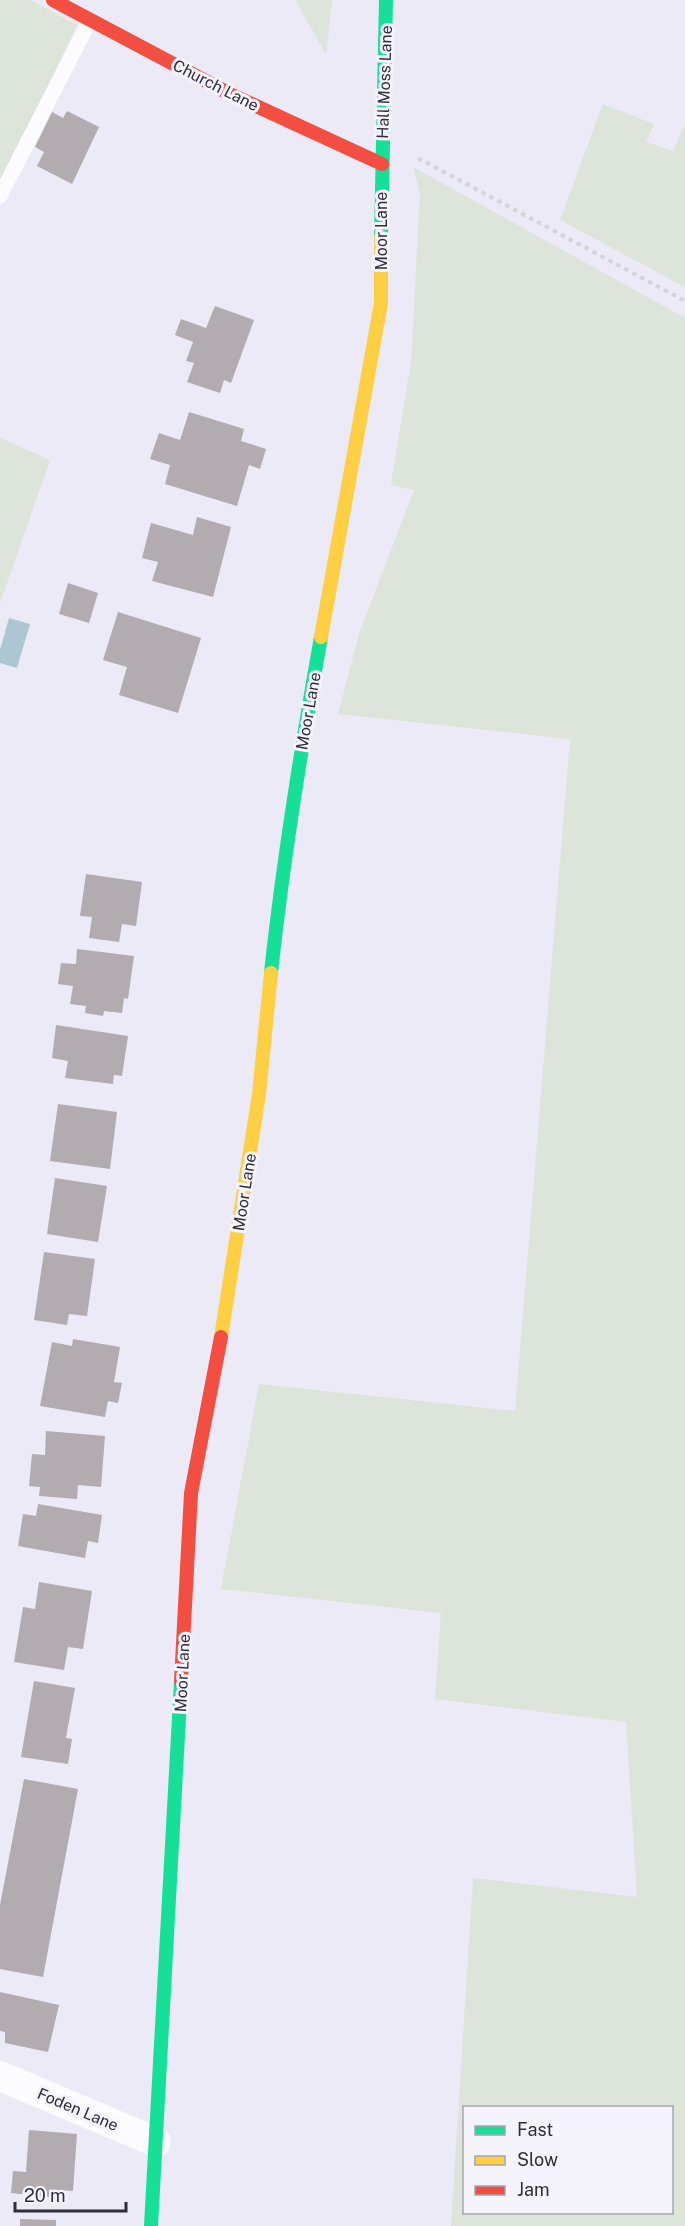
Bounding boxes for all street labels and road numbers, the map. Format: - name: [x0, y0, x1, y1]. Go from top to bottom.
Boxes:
- street label: Hall Moss Lane: [373, 25, 396, 139]
- street label: Church Lane: [170, 56, 262, 115]
- street label: Moor Lane: [372, 192, 391, 270]
- street label: Moor Lane: [292, 671, 325, 751]
- street label: Moor Lane: [229, 1152, 260, 1232]
- street label: Moor Lane: [171, 1633, 194, 1713]
- street label: Foden Lane: [34, 2084, 121, 2135]

